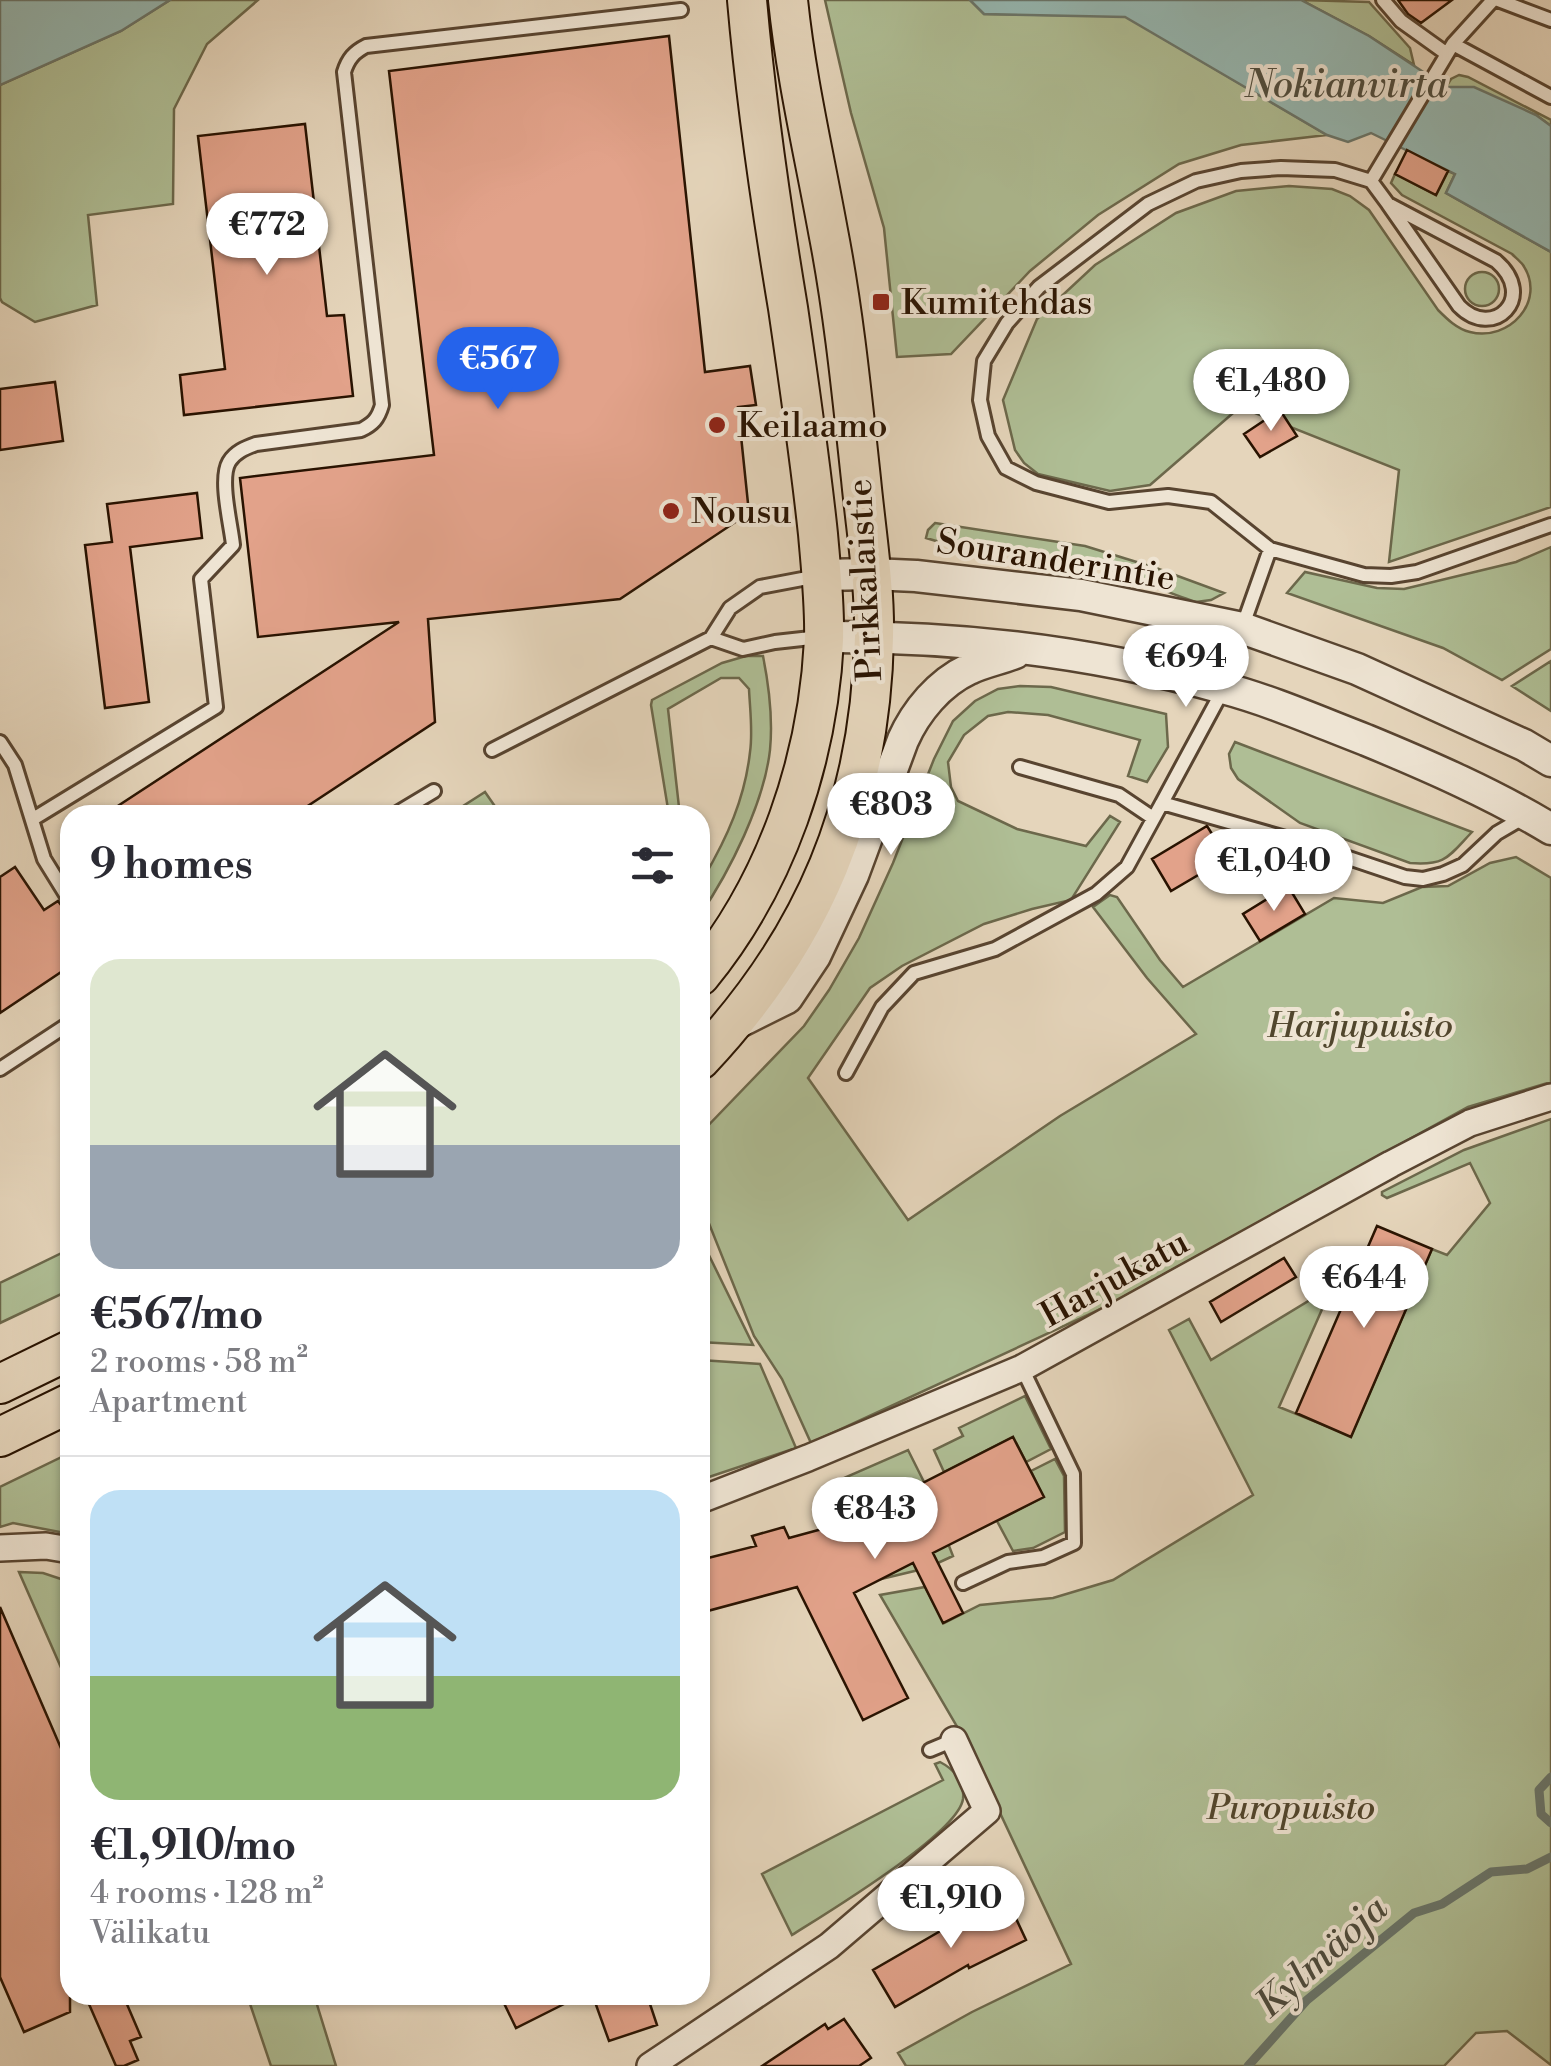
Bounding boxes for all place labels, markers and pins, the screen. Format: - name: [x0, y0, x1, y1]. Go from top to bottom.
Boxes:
- pin: €772: [208, 193, 326, 278]
- place label: Kumitehdas: [901, 282, 1092, 325]
- marker: Kumitehdas: [870, 291, 892, 313]
- pin: €567: [439, 327, 557, 412]
- pin: €1,480: [1190, 349, 1352, 434]
- place label: Keilaamo: [737, 405, 888, 448]
- marker: Keilaamo: [706, 414, 728, 436]
- place label: Nousu: [691, 491, 792, 534]
- marker: Nousu: [660, 500, 682, 522]
- pin: €694: [1127, 625, 1245, 710]
- pin: €803: [832, 773, 950, 858]
- pin: €1,040: [1193, 829, 1355, 914]
- pin: €644: [1305, 1246, 1423, 1331]
- pin: €843: [816, 1477, 934, 1562]
- pin: €1,910: [870, 1866, 1032, 1951]

